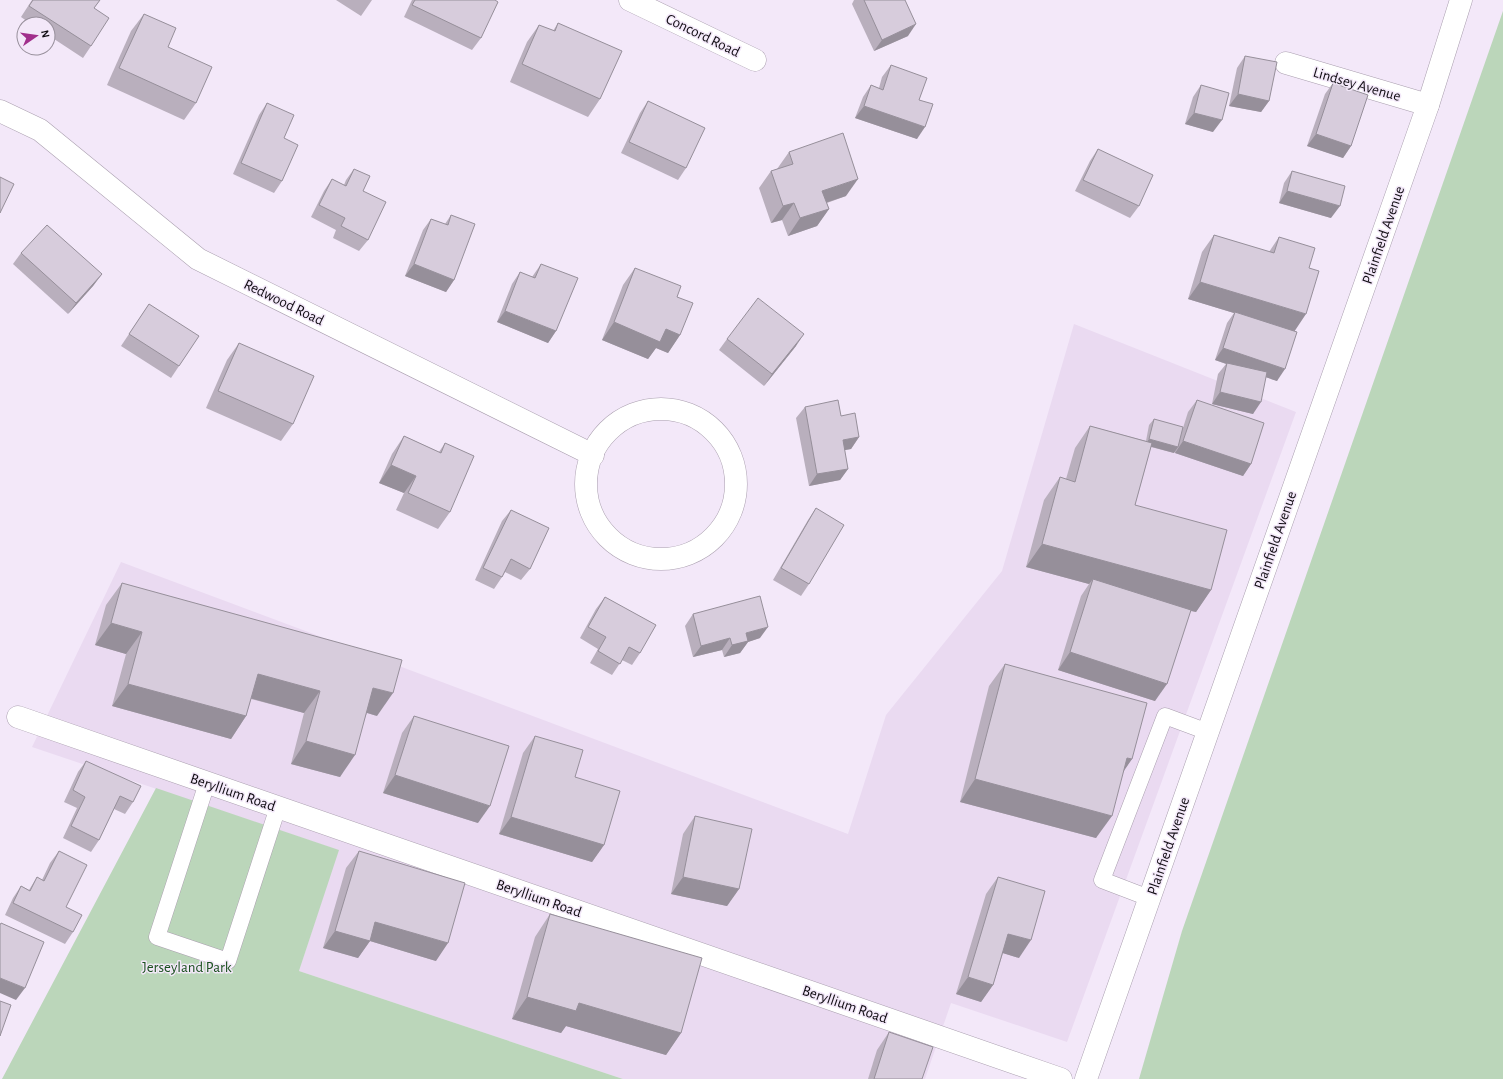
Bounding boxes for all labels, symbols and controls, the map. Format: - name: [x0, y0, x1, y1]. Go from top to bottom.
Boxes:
- street label: Concord Road: [663, 11, 742, 60]
- north arrow: [16, 16, 56, 56]
- text: N: [39, 29, 51, 39]
- street label: Lindsey Avenue: [1311, 65, 1402, 104]
- street label: Plainfield Avenue: [1360, 184, 1407, 286]
- street label: Redwood Road: [241, 277, 326, 328]
- street label: Plainfield Avenue: [1252, 489, 1299, 591]
- street label: Beryllium Road: [188, 771, 278, 814]
- street label: Plainfield Avenue: [1145, 795, 1192, 897]
- street label: Beryllium Road: [494, 877, 584, 920]
- park label: Jerseyland Park: [142, 960, 232, 975]
- street label: Beryllium Road: [800, 983, 890, 1026]

